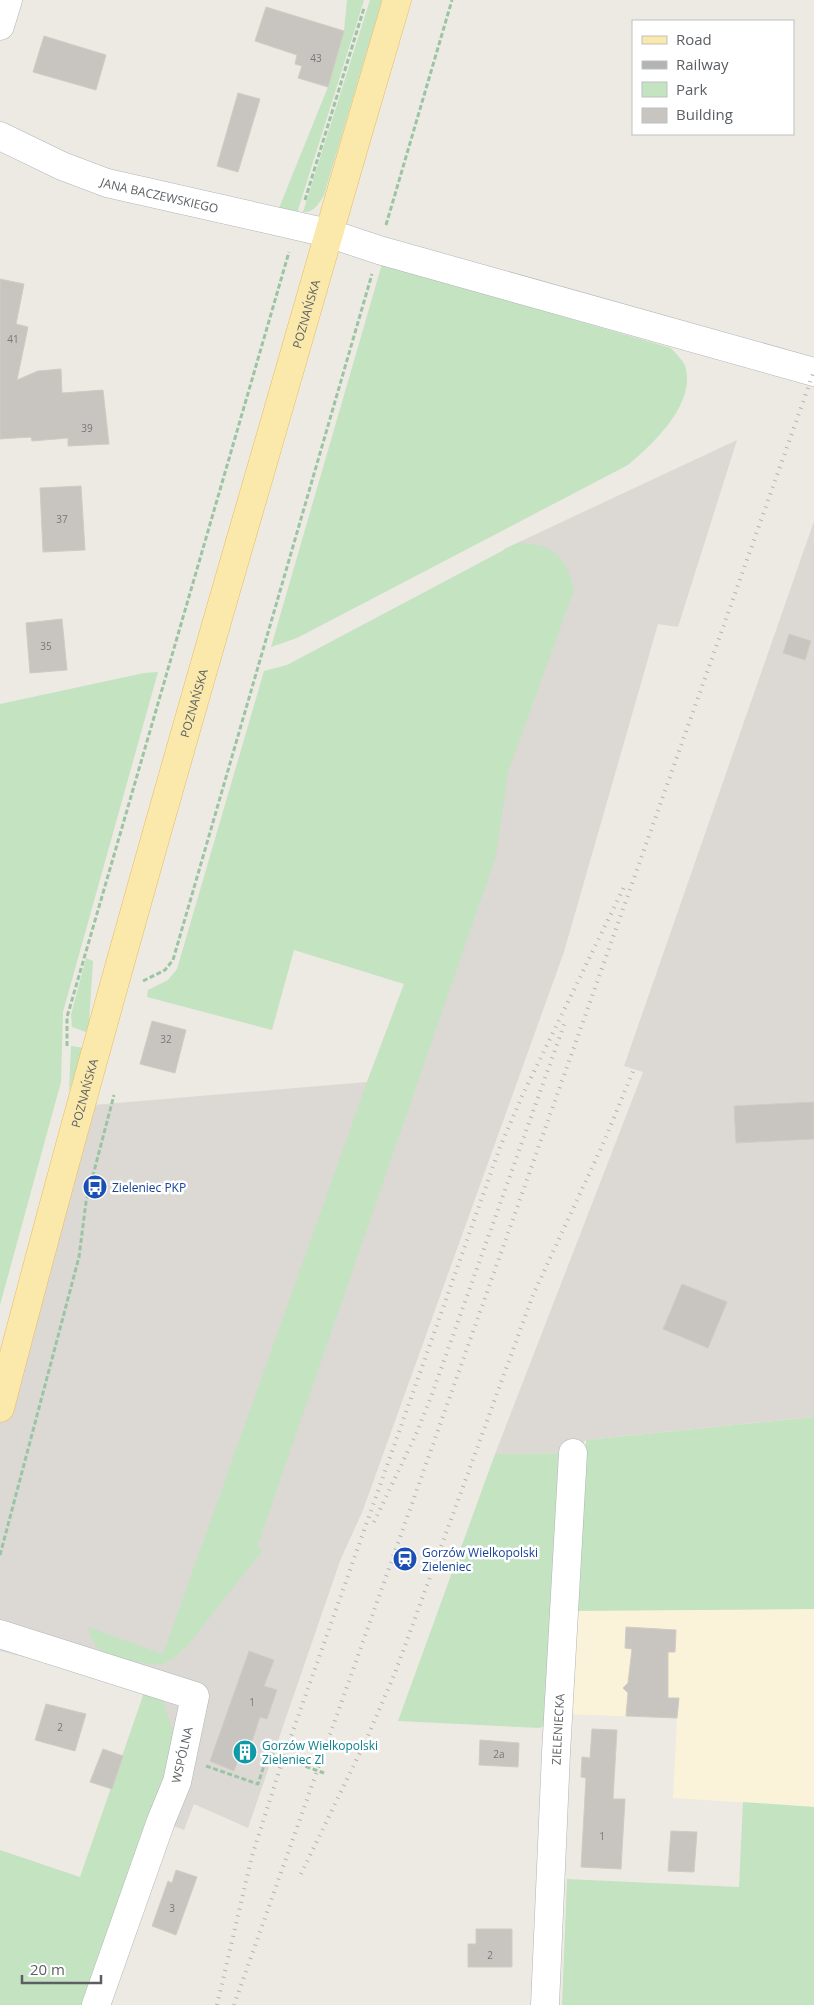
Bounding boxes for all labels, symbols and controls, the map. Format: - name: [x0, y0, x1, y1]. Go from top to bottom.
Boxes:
- legend: [632, 20, 794, 135]
- text: Road: [676, 29, 712, 49]
- house number: 43: [310, 51, 322, 65]
- text: Railway: [676, 54, 729, 74]
- text: Park: [676, 79, 707, 99]
- text: Building: [676, 104, 733, 124]
- street label: JANA BACZEWSKIEGO: [97, 173, 220, 216]
- street label: POZNAŃSKA: [288, 277, 324, 350]
- house number: 41: [7, 332, 19, 346]
- house number: 39: [81, 421, 93, 435]
- house number: 37: [56, 512, 68, 526]
- house number: 35: [40, 639, 52, 653]
- street label: POZNAŃSKA: [176, 666, 212, 739]
- house number: 32: [160, 1032, 172, 1046]
- street label: POZNAŃSKA: [67, 1056, 102, 1129]
- bus stop icon: Zieleniec PKP: [82, 1174, 108, 1200]
- place label: Zieleniec PKP: [112, 1179, 186, 1196]
- place label: Gorzów Wielkopolski Zieleniec: [422, 1544, 538, 1575]
- station icon: Gorzów Wielkopolski Zieleniec: [392, 1546, 418, 1572]
- street label: ZIELENIECKA: [547, 1693, 568, 1765]
- house number: 1: [249, 1695, 255, 1709]
- house number: 2: [57, 1720, 63, 1734]
- street label: WSPÓLNA: [167, 1725, 197, 1785]
- place label: Gorzów Wielkopolski Zieleniec Zl: [262, 1737, 378, 1768]
- building icon: Gorzów Wielkopolski Zieleniec Zl: [232, 1739, 258, 1765]
- house number: 2a: [493, 1747, 505, 1761]
- house number: 1: [599, 1829, 605, 1843]
- house number: 3: [169, 1901, 175, 1915]
- house number: 2: [487, 1948, 493, 1962]
- scale bar: [22, 1952, 101, 1984]
- text: 20 m: [30, 1959, 65, 1979]

